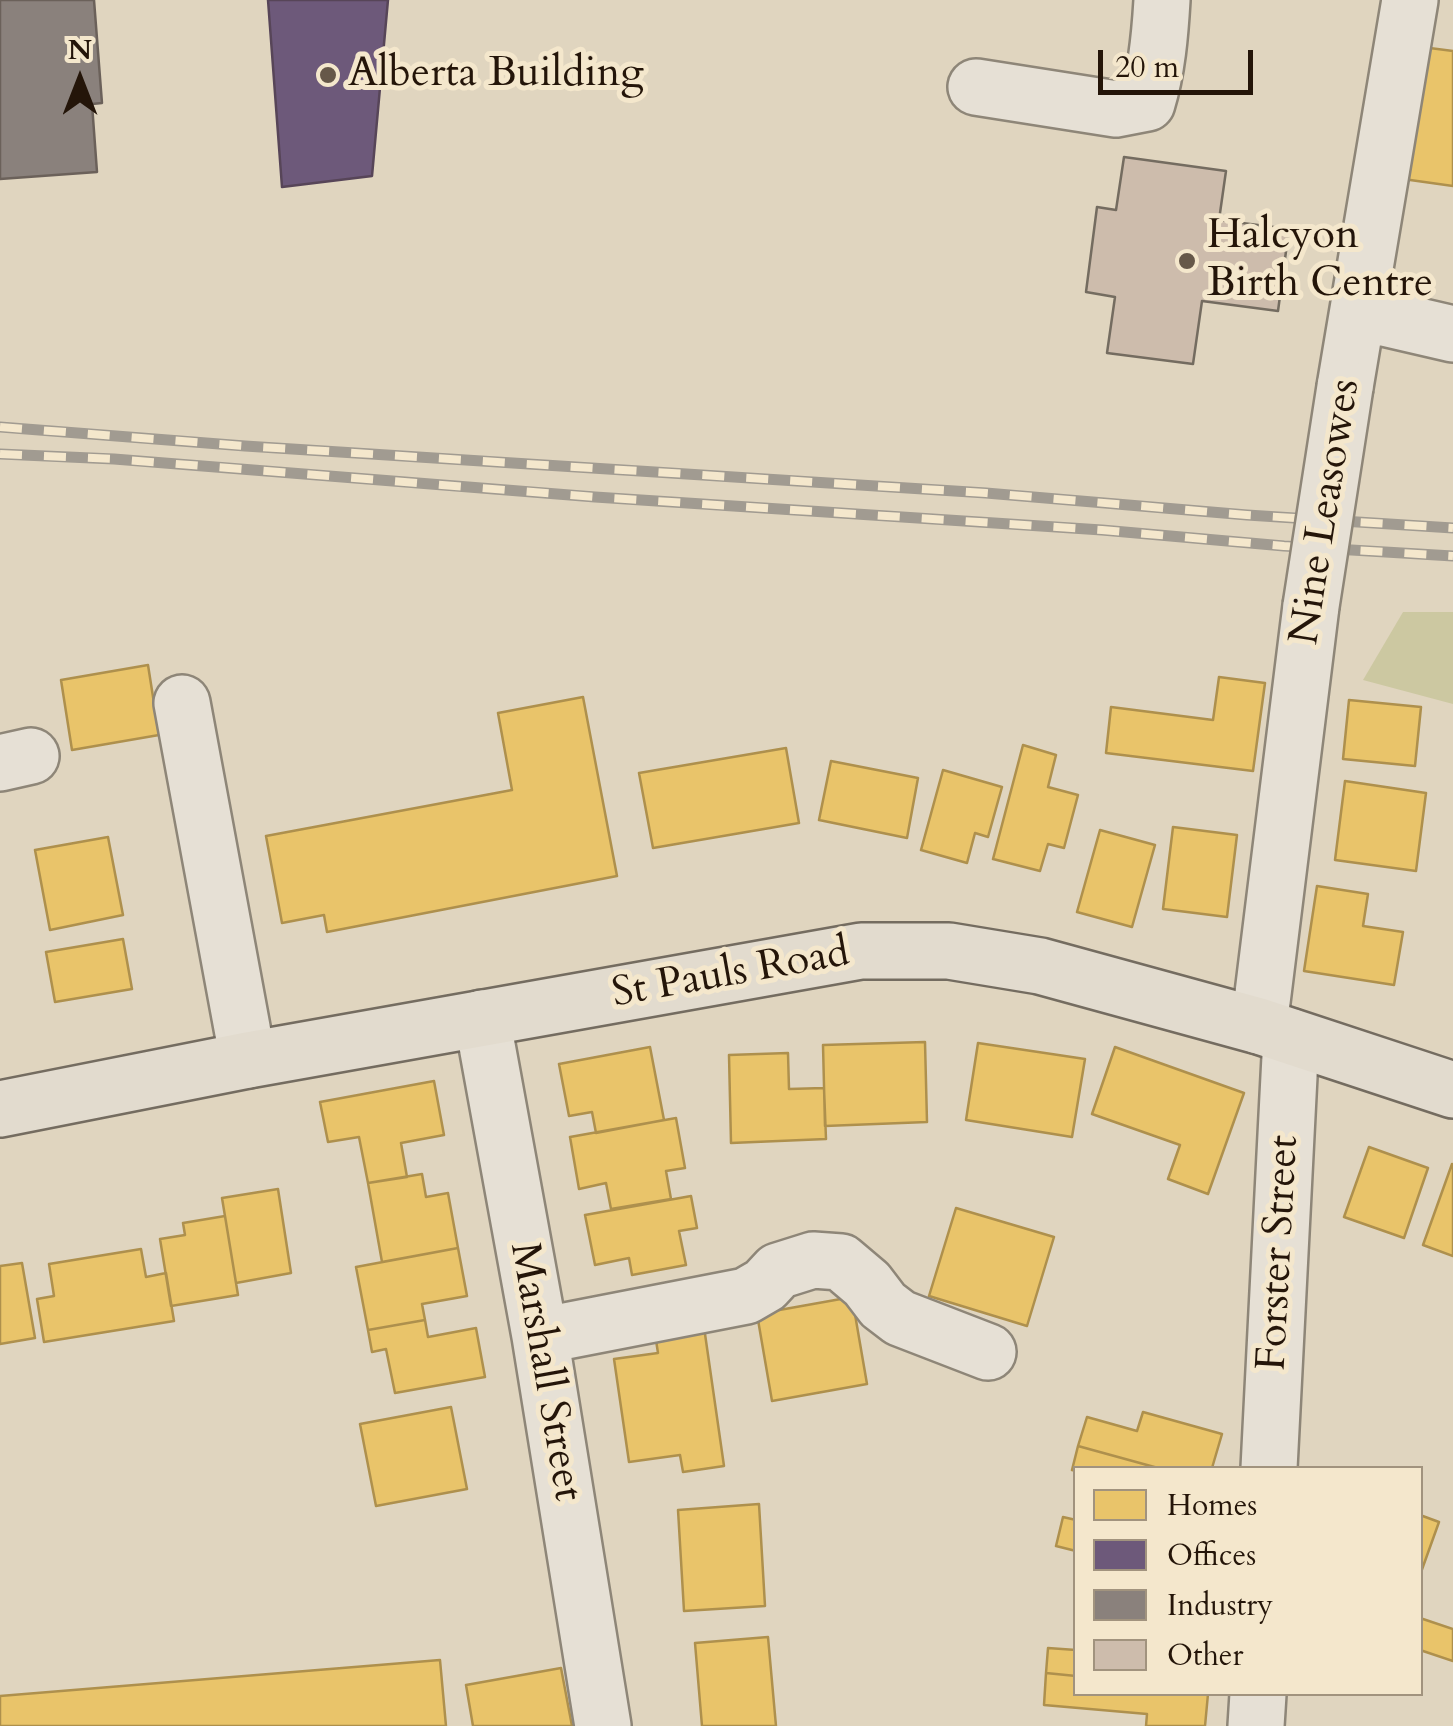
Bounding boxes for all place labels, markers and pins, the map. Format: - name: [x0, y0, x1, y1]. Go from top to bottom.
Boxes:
- place label: Alberta Building: [348, 50, 644, 100]
- marker: Alberta Building: [317, 64, 339, 86]
- place label: Halcyon Birth Centre: [1207, 212, 1433, 310]
- marker: Halcyon Birth Centre: [1176, 250, 1198, 272]

